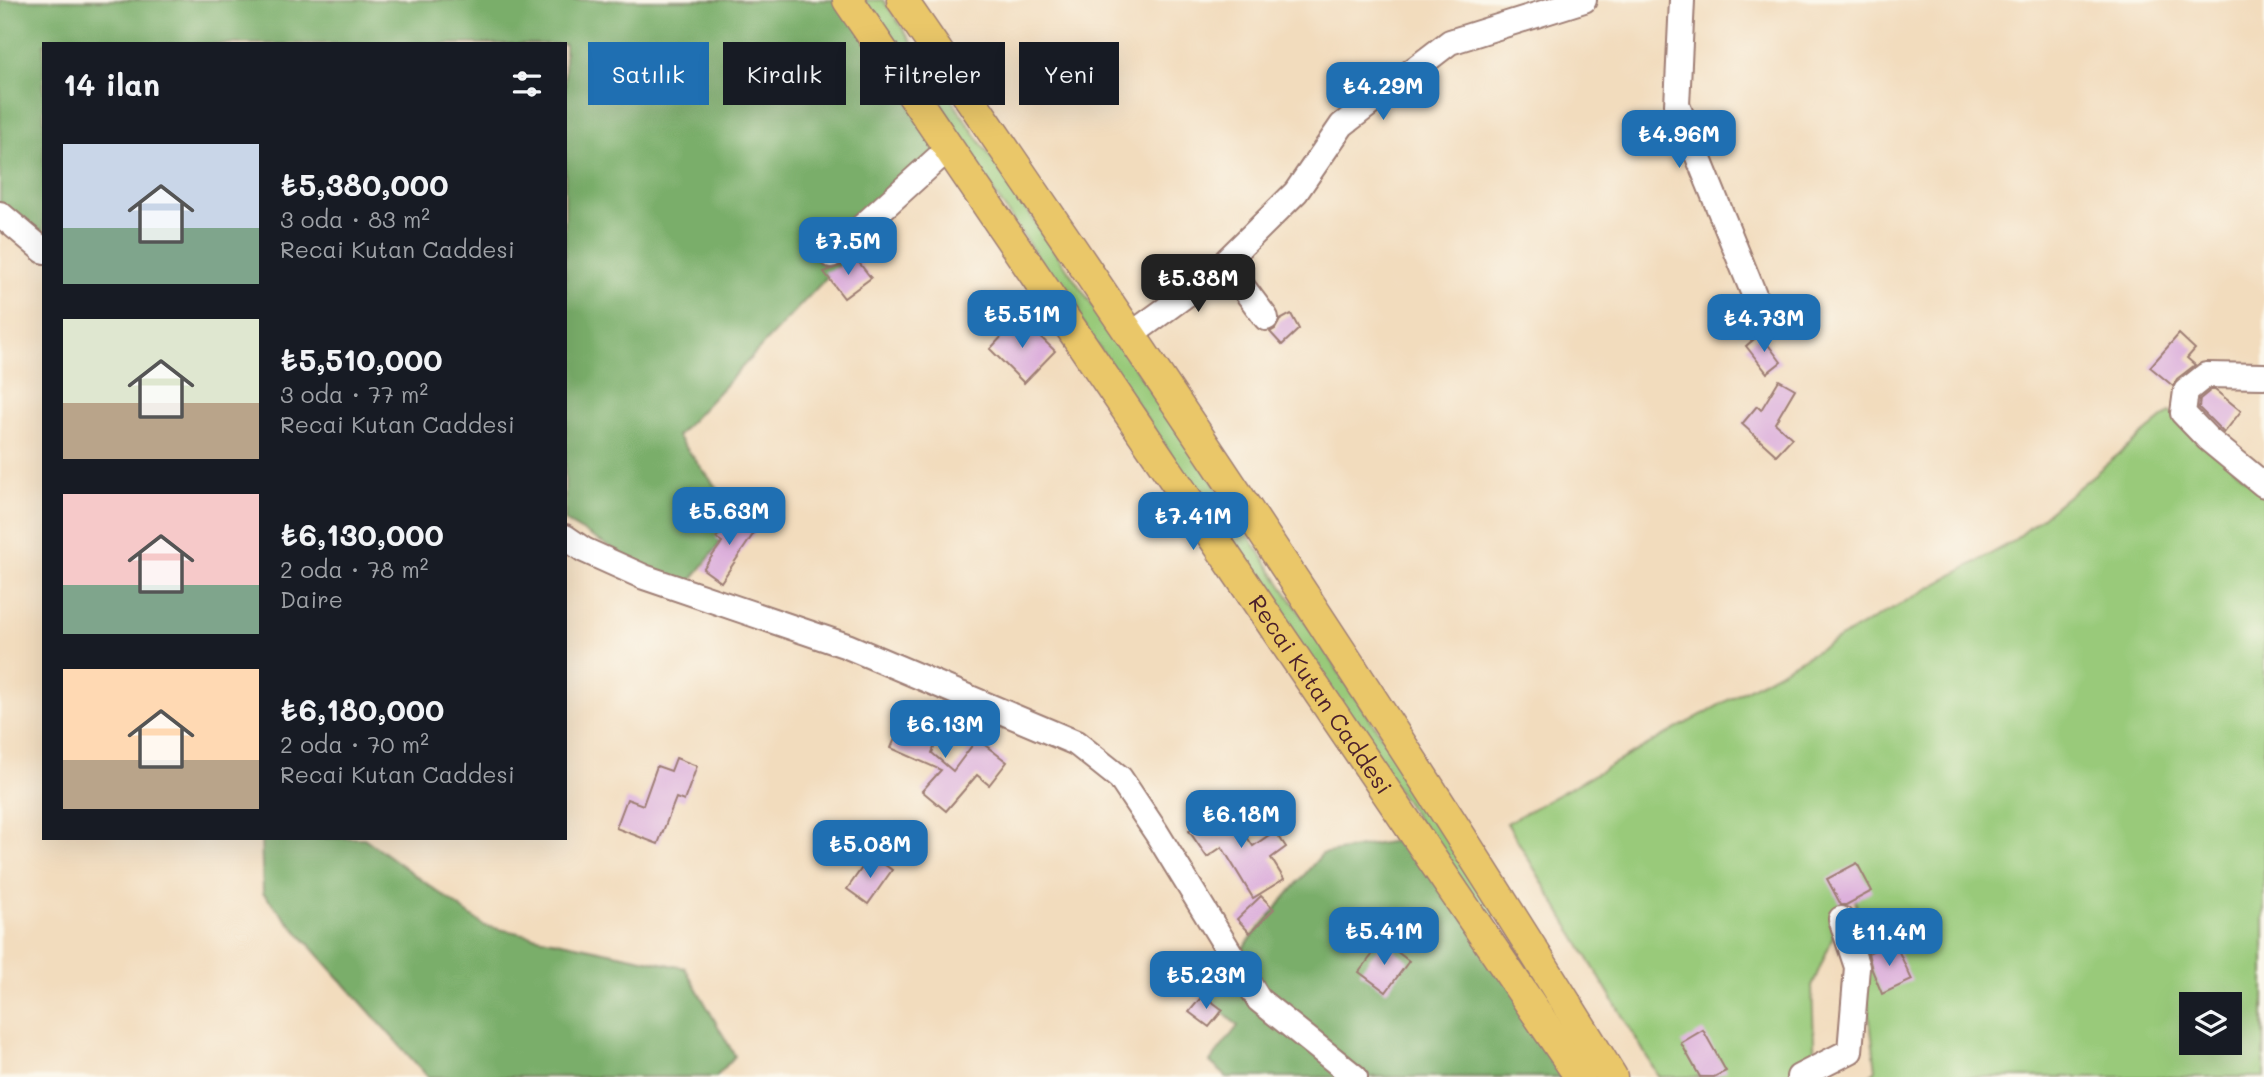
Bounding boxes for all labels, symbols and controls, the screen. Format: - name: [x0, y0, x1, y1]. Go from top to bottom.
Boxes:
- chip: Satılık: [588, 42, 709, 105]
- chip: Kiralık: [723, 42, 846, 105]
- chip: Filtreler: [860, 42, 1005, 105]
- chip: Yeni: [1019, 42, 1119, 105]
- pin: ₺4.29M: [1326, 62, 1440, 122]
- text: 14 ilan: [63, 64, 160, 104]
- icon: filters: [508, 65, 546, 103]
- text: ₺4.29M: [1342, 70, 1424, 100]
- pin: ₺4.96M: [1622, 110, 1736, 170]
- text: ₺4.96M: [1638, 118, 1720, 148]
- text: ₺5,380,000: [280, 164, 448, 204]
- icon: home: [119, 172, 203, 256]
- text: 3 oda · 83 m²: [280, 204, 430, 234]
- pin: ₺7.5M: [799, 218, 897, 277]
- text: ₺7.5M: [815, 225, 881, 255]
- text: Recai Kutan Caddesi: [280, 234, 515, 264]
- pin: ₺5.38M: [1141, 254, 1255, 314]
- text: ₺5.38M: [1157, 262, 1239, 292]
- pin: ₺5.51M: [965, 290, 1079, 350]
- pin: ₺4.73M: [1707, 294, 1821, 354]
- text: ₺5.51M: [983, 298, 1061, 328]
- text: ₺4.73M: [1723, 302, 1805, 332]
- text: ₺5,510,000: [280, 339, 443, 379]
- icon: home: [119, 347, 203, 431]
- text: 3 oda · 77 m²: [280, 379, 428, 409]
- text: Recai Kutan Caddesi: [280, 409, 515, 439]
- pin: ₺5.63M: [672, 488, 786, 547]
- pin: ₺7.41M: [1136, 492, 1250, 552]
- text: ₺5.63M: [688, 495, 770, 525]
- text: ₺7.41M: [1154, 500, 1232, 530]
- text: ₺6,130,000: [280, 514, 444, 554]
- icon: home: [119, 522, 203, 606]
- text: 2 oda · 78 m²: [280, 554, 429, 584]
- text: Daire: [280, 584, 343, 614]
- street label: Recai Kutan Caddesi: [1243, 589, 1399, 800]
- text: ₺6,180,000: [280, 689, 444, 729]
- icon: home: [119, 697, 203, 781]
- pin: ₺6.13M: [888, 700, 1002, 760]
- text: ₺6.13M: [906, 708, 984, 738]
- text: 2 oda · 70 m²: [280, 729, 429, 759]
- text: Recai Kutan Caddesi: [280, 759, 515, 789]
- pin: ₺6.18M: [1184, 790, 1298, 850]
- text: ₺6.18M: [1202, 798, 1280, 828]
- pin: ₺5.08M: [813, 820, 927, 880]
- text: ₺5.08M: [829, 828, 911, 858]
- pin: ₺5.41M: [1327, 908, 1441, 967]
- pin: ₺11.4M: [1832, 908, 1946, 968]
- text: ₺5.41M: [1345, 915, 1423, 945]
- text: ₺11.4M: [1851, 916, 1927, 946]
- pin: ₺5.23M: [1149, 951, 1263, 1011]
- text: ₺5.23M: [1166, 959, 1246, 989]
- map controls: [2179, 992, 2242, 1055]
- button: layers: [2179, 992, 2242, 1055]

